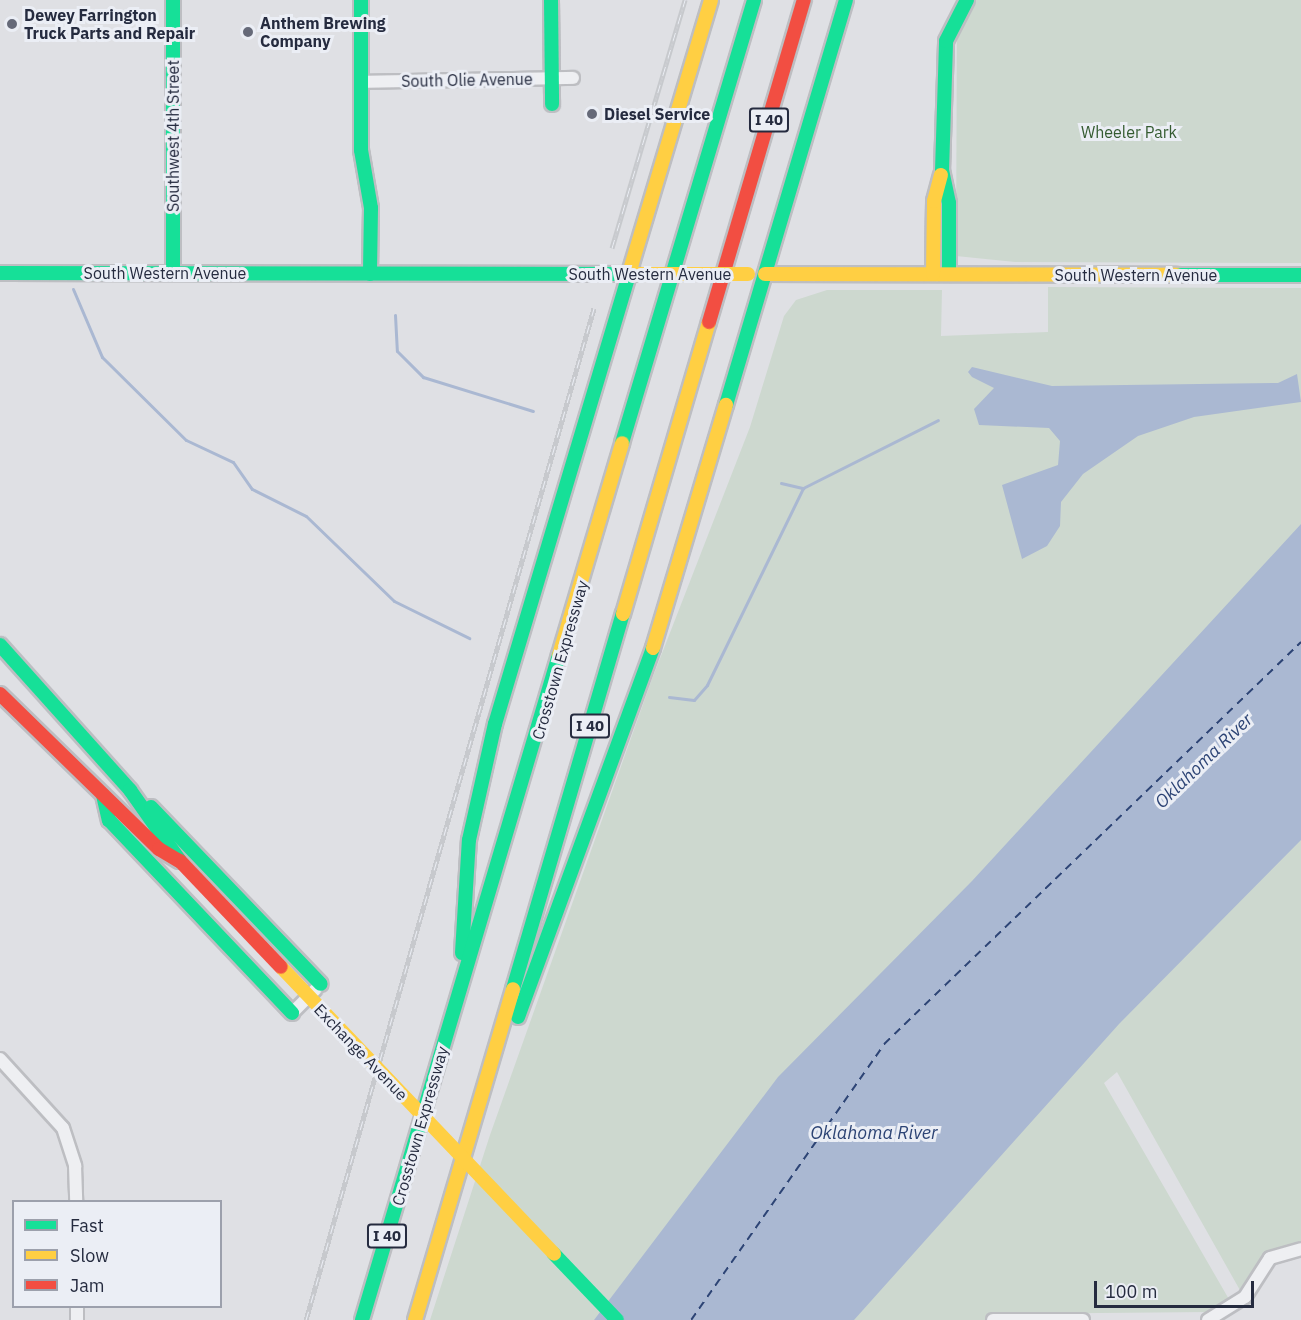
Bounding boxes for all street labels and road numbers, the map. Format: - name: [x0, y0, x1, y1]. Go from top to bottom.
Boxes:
- street label: Southwest 4th Street: [163, 60, 183, 212]
- street label: South Olie Avenue: [401, 69, 533, 91]
- road number: I 40: [748, 108, 790, 132]
- street label: South Western Avenue: [84, 263, 246, 283]
- street label: South Western Avenue: [569, 264, 731, 284]
- street label: South Western Avenue: [1055, 265, 1217, 285]
- street label: Crosstown Expressway: [528, 578, 592, 742]
- road number: I 40: [569, 714, 611, 738]
- street label: Exchange Avenue: [310, 1000, 412, 1104]
- street label: Crosstown Expressway: [388, 1044, 452, 1208]
- road number: I 40: [366, 1224, 408, 1248]

